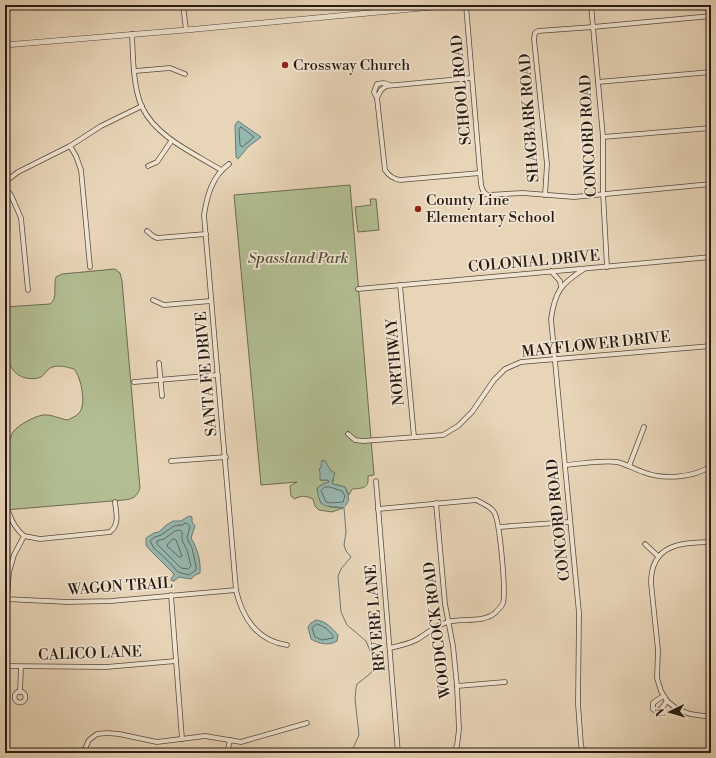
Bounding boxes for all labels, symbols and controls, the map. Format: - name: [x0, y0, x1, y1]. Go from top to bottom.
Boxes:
- street label: SCHOOL ROAD: [447, 34, 476, 146]
- street label: SHAGBARK ROAD: [516, 53, 543, 183]
- place label: Crossway Church: [293, 56, 410, 75]
- marker: Crossway Church: [280, 60, 290, 70]
- street label: CONCORD ROAD: [576, 74, 601, 198]
- place label: County Line Elementary School: [426, 191, 555, 227]
- marker: County Line Elementary School: [413, 204, 423, 214]
- street label: COLONIAL DRIVE: [467, 246, 601, 277]
- park label: Spassland Park: [248, 249, 348, 268]
- street label: SANTA FE DRIVE: [192, 311, 221, 437]
- street label: NORTHWAY: [382, 316, 409, 406]
- street label: MAYFLOWER DRIVE: [520, 327, 672, 362]
- street label: CONCORD ROAD: [543, 458, 574, 582]
- street label: WOODCOCK ROAD: [420, 560, 455, 700]
- street label: REVERE LANE: [361, 564, 390, 672]
- street label: WAGON TRAIL: [66, 573, 173, 600]
- street label: CALICO LANE: [38, 642, 142, 665]
- north arrow: [650, 692, 690, 732]
- text: N: [654, 708, 668, 718]

